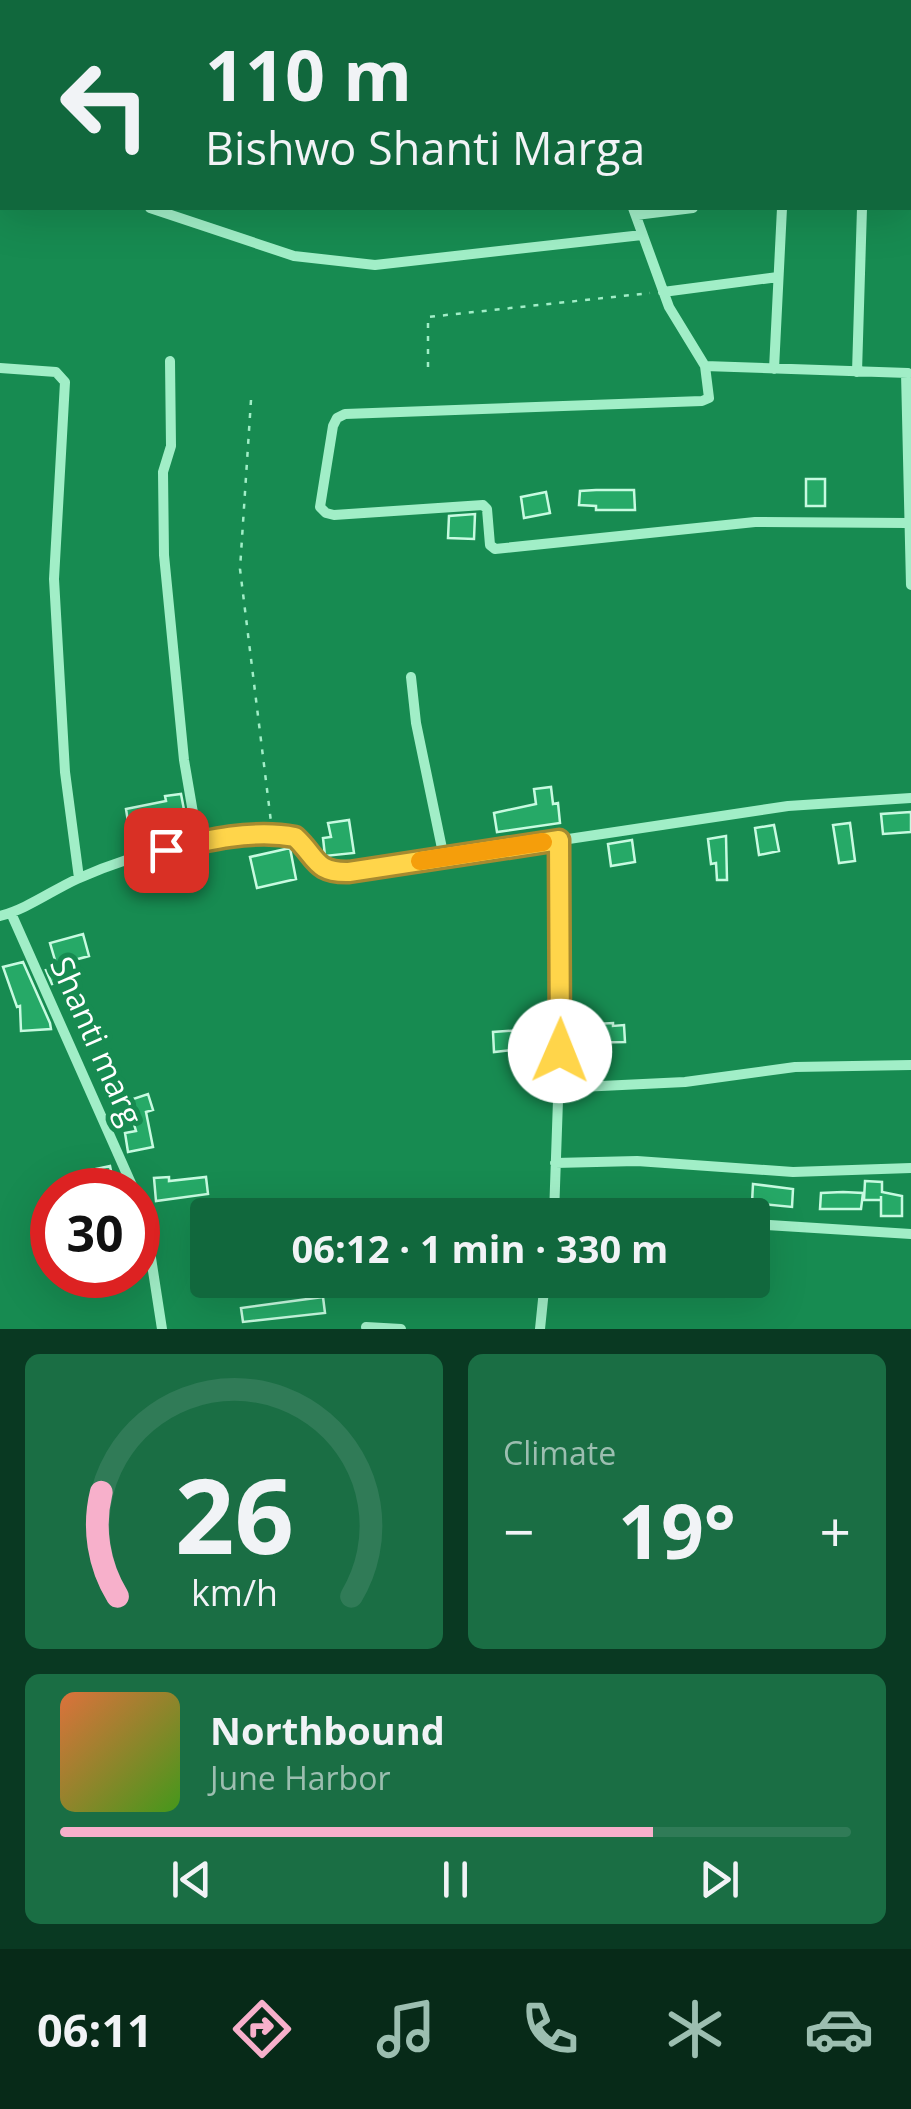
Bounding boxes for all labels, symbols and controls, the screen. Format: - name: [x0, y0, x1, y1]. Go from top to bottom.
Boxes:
- text: 110 m: [205, 26, 412, 122]
- icon: left: [40, 40, 170, 170]
- text: Bishwo Shanti Marga: [205, 117, 645, 178]
- pin: [124, 808, 209, 893]
- icon: arrive: [139, 823, 194, 878]
- street label: Shanti marg: [41, 949, 154, 1131]
- position arrow: [508, 999, 612, 1103]
- speed limit sign: 30: [30, 1168, 160, 1298]
- text: 06:12 · 1 min · 330 m: [292, 1222, 668, 1274]
- text: Climate: [503, 1431, 616, 1474]
- text: 26: [175, 1443, 293, 1584]
- text: 19°: [618, 1479, 736, 1581]
- text: −: [503, 1493, 534, 1568]
- text: +: [820, 1493, 851, 1568]
- text: km/h: [191, 1568, 277, 1616]
- text: Northbound: [210, 1704, 445, 1756]
- text: June Harbor: [210, 1756, 390, 1799]
- icon: previous: [164, 1852, 219, 1907]
- icon: pause: [428, 1852, 483, 1907]
- icon: next: [692, 1852, 747, 1907]
- icon: directions: [227, 1994, 297, 2064]
- icon: music: [371, 1994, 441, 2064]
- icon: phone: [515, 1994, 585, 2064]
- icon: climate: [660, 1994, 730, 2064]
- icon: car: [804, 1994, 874, 2064]
- text: 06:11: [37, 1999, 153, 2060]

